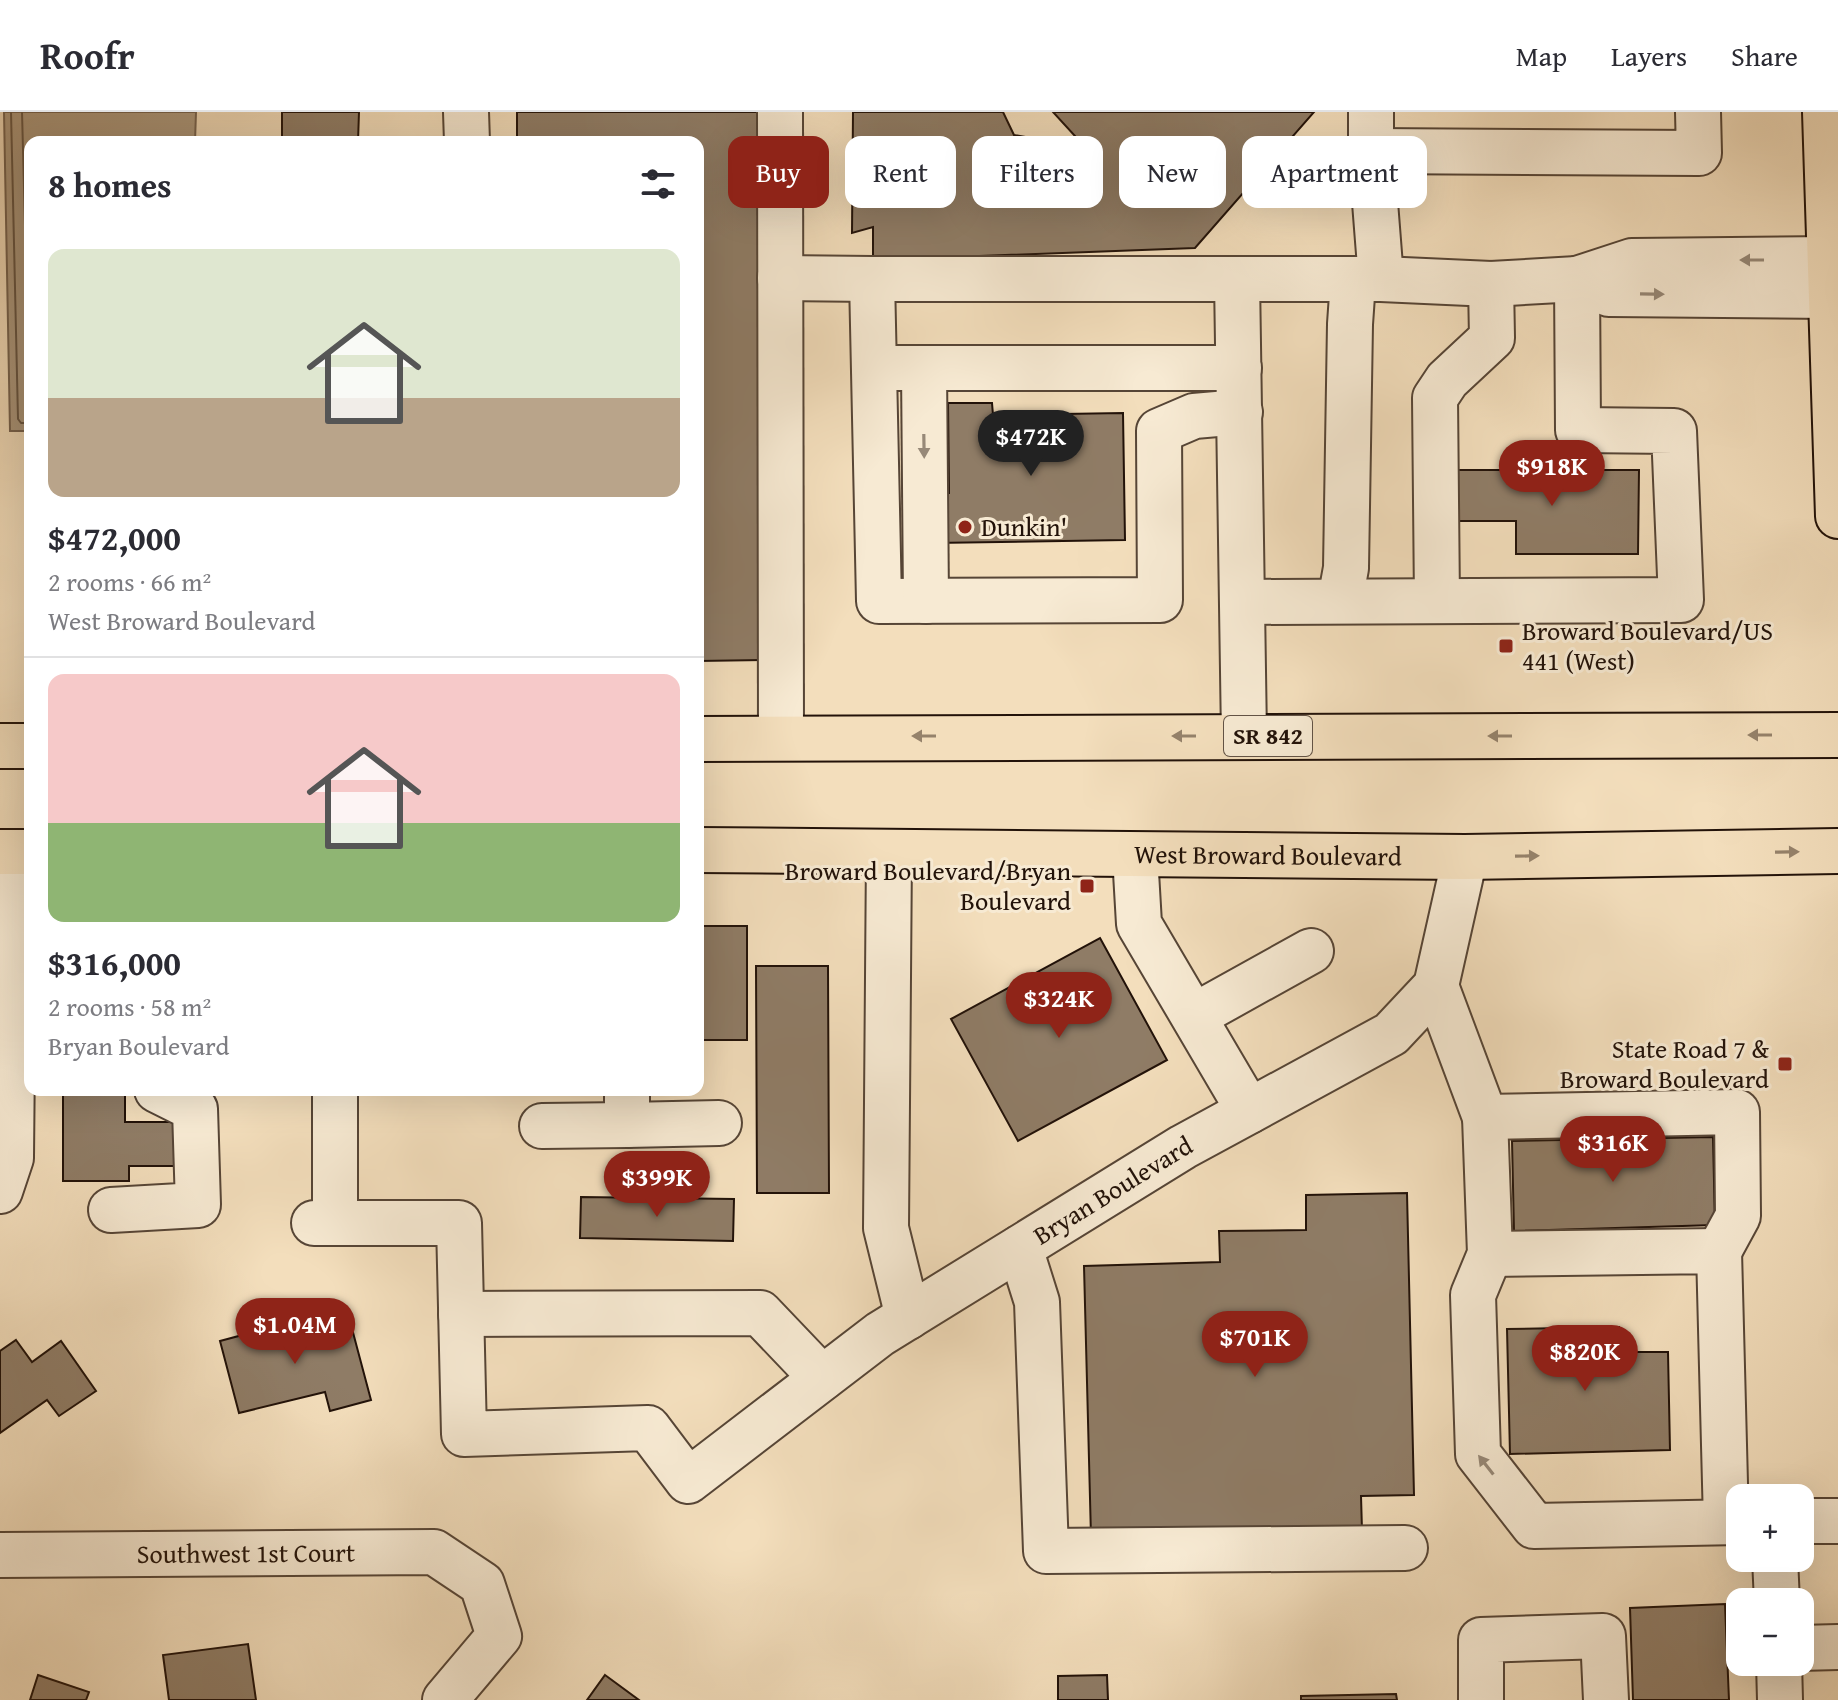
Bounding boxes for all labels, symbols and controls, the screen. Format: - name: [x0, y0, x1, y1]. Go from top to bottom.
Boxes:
- text: Roofr: [40, 27, 135, 83]
- text: Map: [1516, 35, 1567, 76]
- text: Layers: [1611, 35, 1687, 76]
- text: Share: [1731, 35, 1798, 76]
- chip: Buy: [728, 136, 829, 208]
- chip: Rent: [845, 136, 956, 208]
- chip: Filters: [972, 136, 1103, 208]
- chip: New: [1119, 136, 1226, 208]
- chip: Apartment: [1242, 136, 1427, 208]
- text: 8 homes: [48, 160, 172, 209]
- icon: filters: [636, 162, 680, 206]
- one-way arrow: [1739, 254, 1764, 266]
- one-way arrow: [1640, 288, 1665, 300]
- icon: home: [292, 301, 436, 445]
- pin: $472K: [975, 410, 1087, 478]
- text: $472K: [996, 416, 1066, 455]
- one-way arrow: [918, 434, 931, 459]
- pin: $918K: [1496, 440, 1608, 508]
- text: $918K: [1517, 446, 1587, 485]
- place label: Dunkin': [981, 507, 1067, 546]
- text: $472,000: [48, 513, 181, 562]
- marker: Dunkin': [956, 518, 974, 536]
- text: 2 rooms · 66 m²: [48, 562, 211, 601]
- text: West Broward Boulevard: [48, 601, 316, 640]
- place label: Broward Boulevard/US 441 (West): [1522, 611, 1773, 680]
- marker: Broward Boulevard/US 441 (West): [1497, 637, 1515, 655]
- road number: SR 842: [1224, 716, 1312, 756]
- icon: home: [292, 726, 436, 870]
- one-way arrow: [1747, 729, 1772, 742]
- one-way arrow: [911, 730, 936, 742]
- one-way arrow: [1171, 730, 1196, 742]
- one-way arrow: [1487, 730, 1512, 742]
- street label: West Broward Boulevard: [1134, 834, 1402, 875]
- one-way arrow: [1775, 846, 1800, 858]
- one-way arrow: [1515, 850, 1540, 862]
- place label: Broward Boulevard/Bryan Boulevard: [785, 851, 1071, 920]
- marker: Broward Boulevard/Bryan Boulevard: [1078, 877, 1096, 895]
- text: $316,000: [48, 938, 181, 987]
- pin: $324K: [1003, 972, 1115, 1040]
- text: $324K: [1024, 978, 1094, 1017]
- text: 2 rooms · 58 m²: [48, 987, 211, 1026]
- text: Bryan Boulevard: [48, 1026, 229, 1065]
- place label: State Road 7 & Broward Boulevard: [1560, 1029, 1769, 1098]
- marker: State Road 7 & Broward Boulevard: [1776, 1055, 1794, 1073]
- pin: $316K: [1557, 1116, 1669, 1184]
- text: $316K: [1578, 1122, 1648, 1161]
- street label: Bryan Boulevard: [1025, 1125, 1199, 1254]
- pin: $399K: [601, 1151, 713, 1219]
- text: $399K: [622, 1157, 692, 1196]
- pin: $1.04M: [230, 1298, 360, 1366]
- text: $1.04M: [253, 1304, 337, 1343]
- pin: $701K: [1199, 1311, 1311, 1379]
- text: $701K: [1220, 1317, 1290, 1356]
- pin: $820K: [1529, 1325, 1641, 1393]
- text: $820K: [1550, 1331, 1620, 1370]
- one-way arrow: [1479, 1455, 1495, 1475]
- map controls: [1726, 1484, 1814, 1676]
- button: +: [1726, 1484, 1814, 1572]
- street label: Southwest 1st Court: [137, 1533, 355, 1573]
- button: −: [1726, 1588, 1814, 1676]

